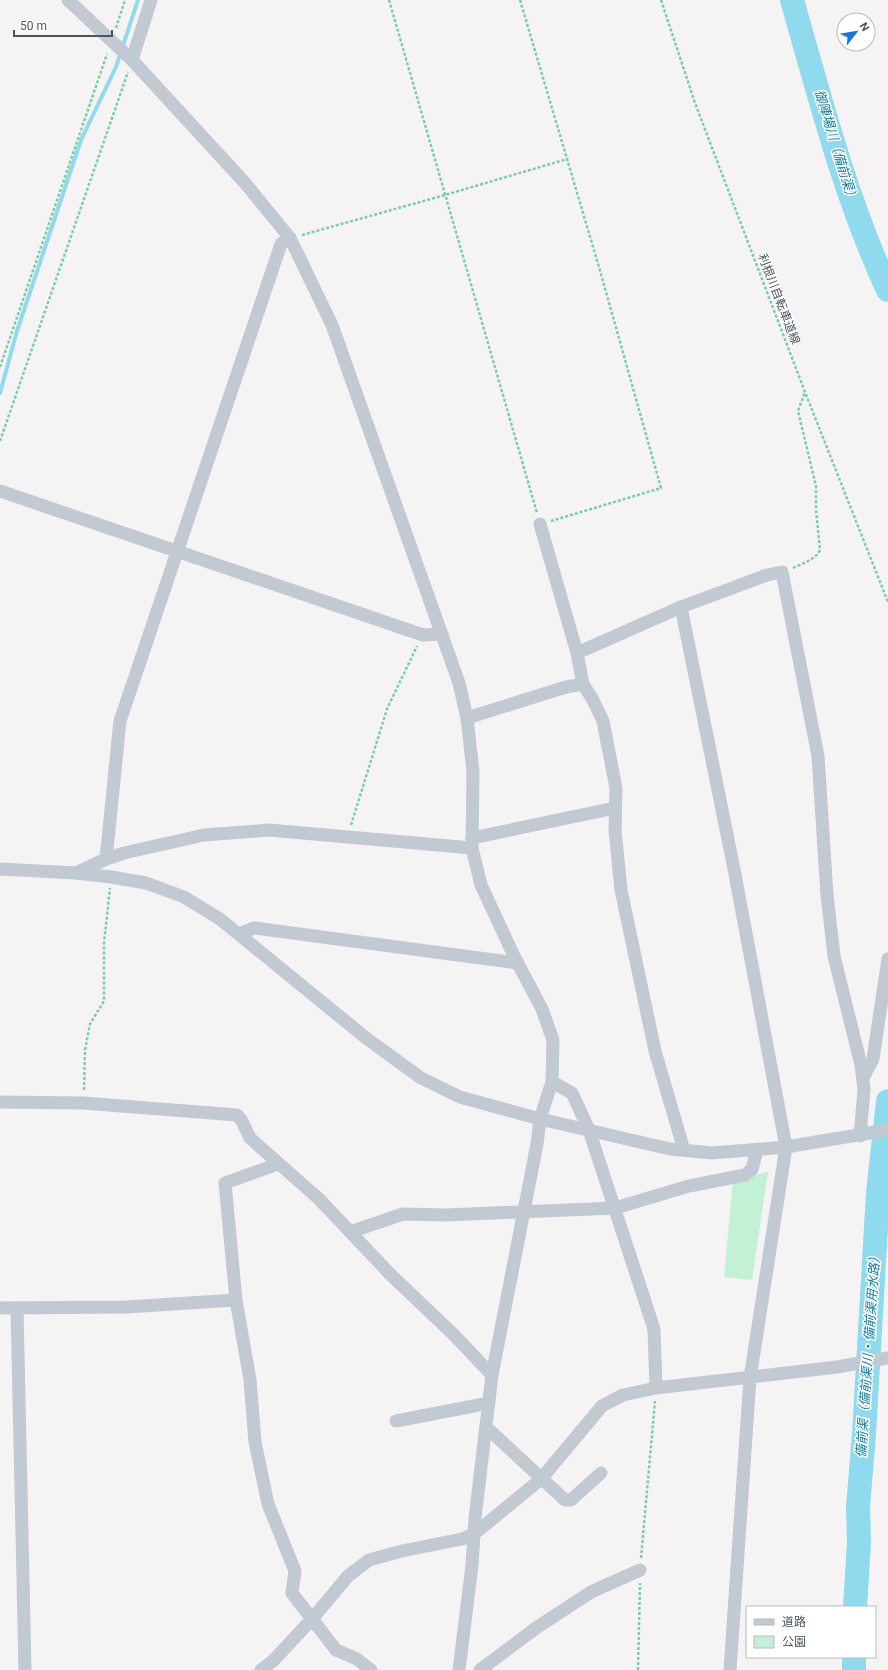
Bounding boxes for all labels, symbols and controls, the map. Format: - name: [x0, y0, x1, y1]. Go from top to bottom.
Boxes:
- scale bar: [14, 12, 112, 38]
- north arrow: [836, 12, 876, 52]
- text: 50 m: [20, 19, 47, 33]
- text: N: [857, 20, 872, 34]
- water label: 御陣場川（備前渠）: [812, 88, 860, 204]
- street label: 利根川自転車道線: [755, 252, 803, 346]
- water label: 備前渠（備前渠川・備前渠用水路）: [853, 1250, 883, 1458]
- legend: [746, 1606, 876, 1658]
- text: 道路: [782, 1615, 806, 1629]
- text: 公園: [782, 1635, 806, 1649]

